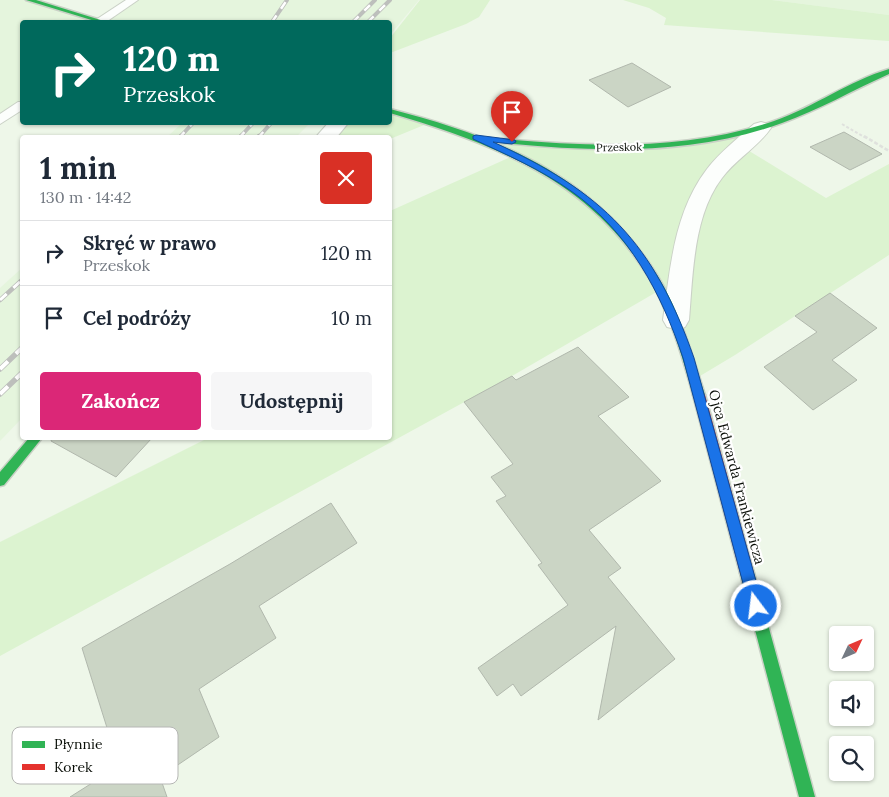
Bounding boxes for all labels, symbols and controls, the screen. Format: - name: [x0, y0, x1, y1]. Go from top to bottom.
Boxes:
- text: 120 m: [123, 36, 220, 81]
- icon: right: [40, 40, 105, 105]
- text: Przeskok: [123, 80, 215, 108]
- pin: [491, 91, 533, 142]
- icon: arrive: [498, 98, 526, 126]
- street label: Przeskok: [596, 140, 642, 154]
- text: 1 min: [40, 149, 117, 187]
- button: close: [320, 152, 372, 204]
- text: 130 m · 14:42: [40, 187, 131, 207]
- text: Skręć w prawo: [83, 231, 216, 255]
- icon: right: [40, 239, 68, 267]
- text: 120 m: [321, 241, 372, 265]
- text: Przeskok: [83, 255, 150, 275]
- icon: arrive: [40, 304, 68, 332]
- text: Cel podróży: [83, 306, 191, 330]
- text: 10 m: [331, 306, 372, 330]
- button: Zakończ: [40, 372, 201, 430]
- button: Udostępnij: [211, 372, 372, 430]
- street label: Ojca Edwarda Frankiewicza: [705, 388, 769, 566]
- position arrow: [729, 579, 781, 631]
- north arrow: [829, 626, 874, 671]
- map controls: [829, 626, 874, 781]
- button: sound: [829, 681, 874, 726]
- legend: [12, 727, 178, 784]
- text: Płynnie: [54, 735, 103, 753]
- button: search: [829, 736, 874, 781]
- text: Korek: [54, 758, 93, 776]

